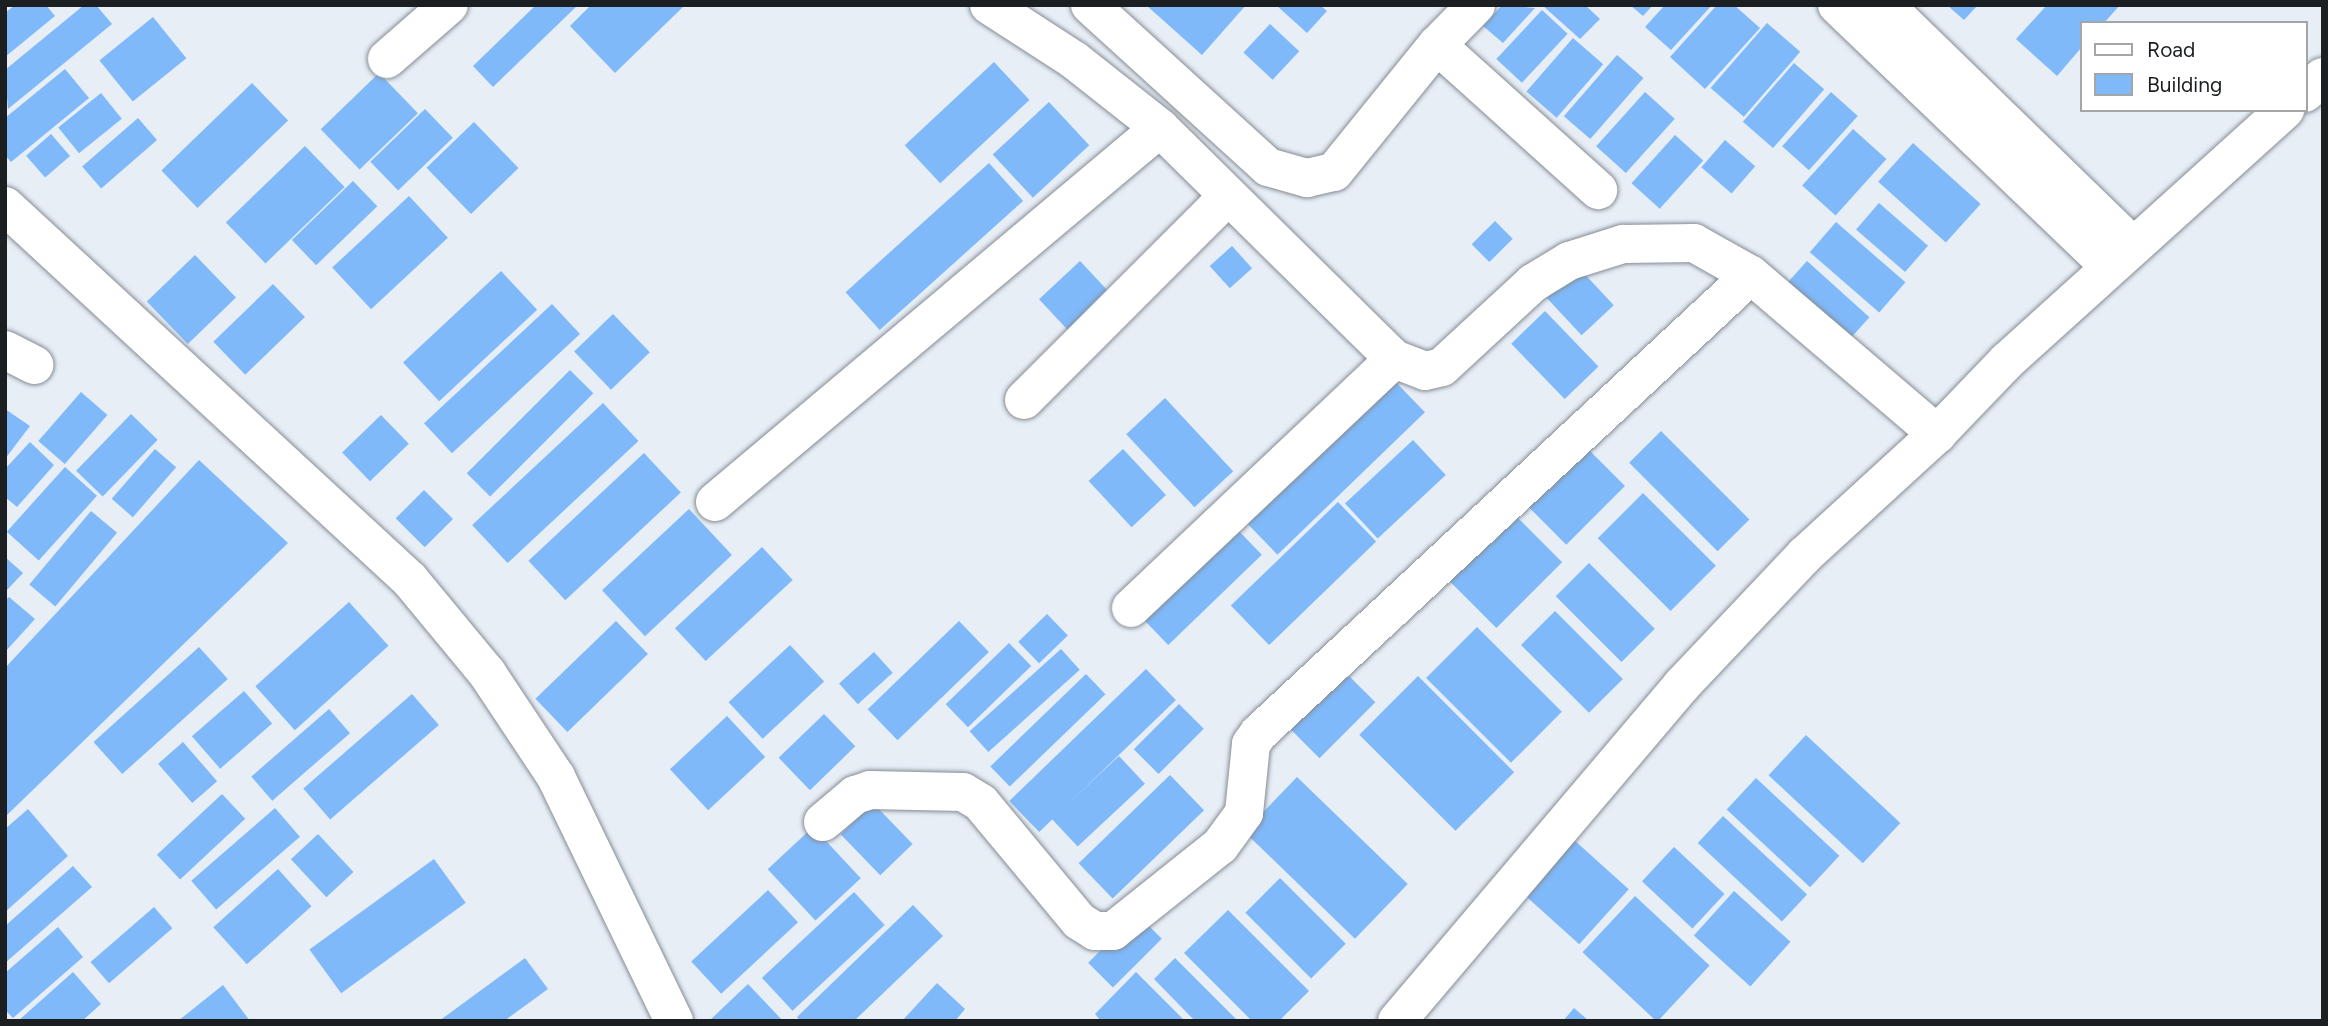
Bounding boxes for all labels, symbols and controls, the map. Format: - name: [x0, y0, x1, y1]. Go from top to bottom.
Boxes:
- legend: [2080, 21, 2307, 112]
- text: Road: [2147, 37, 2195, 62]
- text: Building: [2147, 72, 2222, 97]

